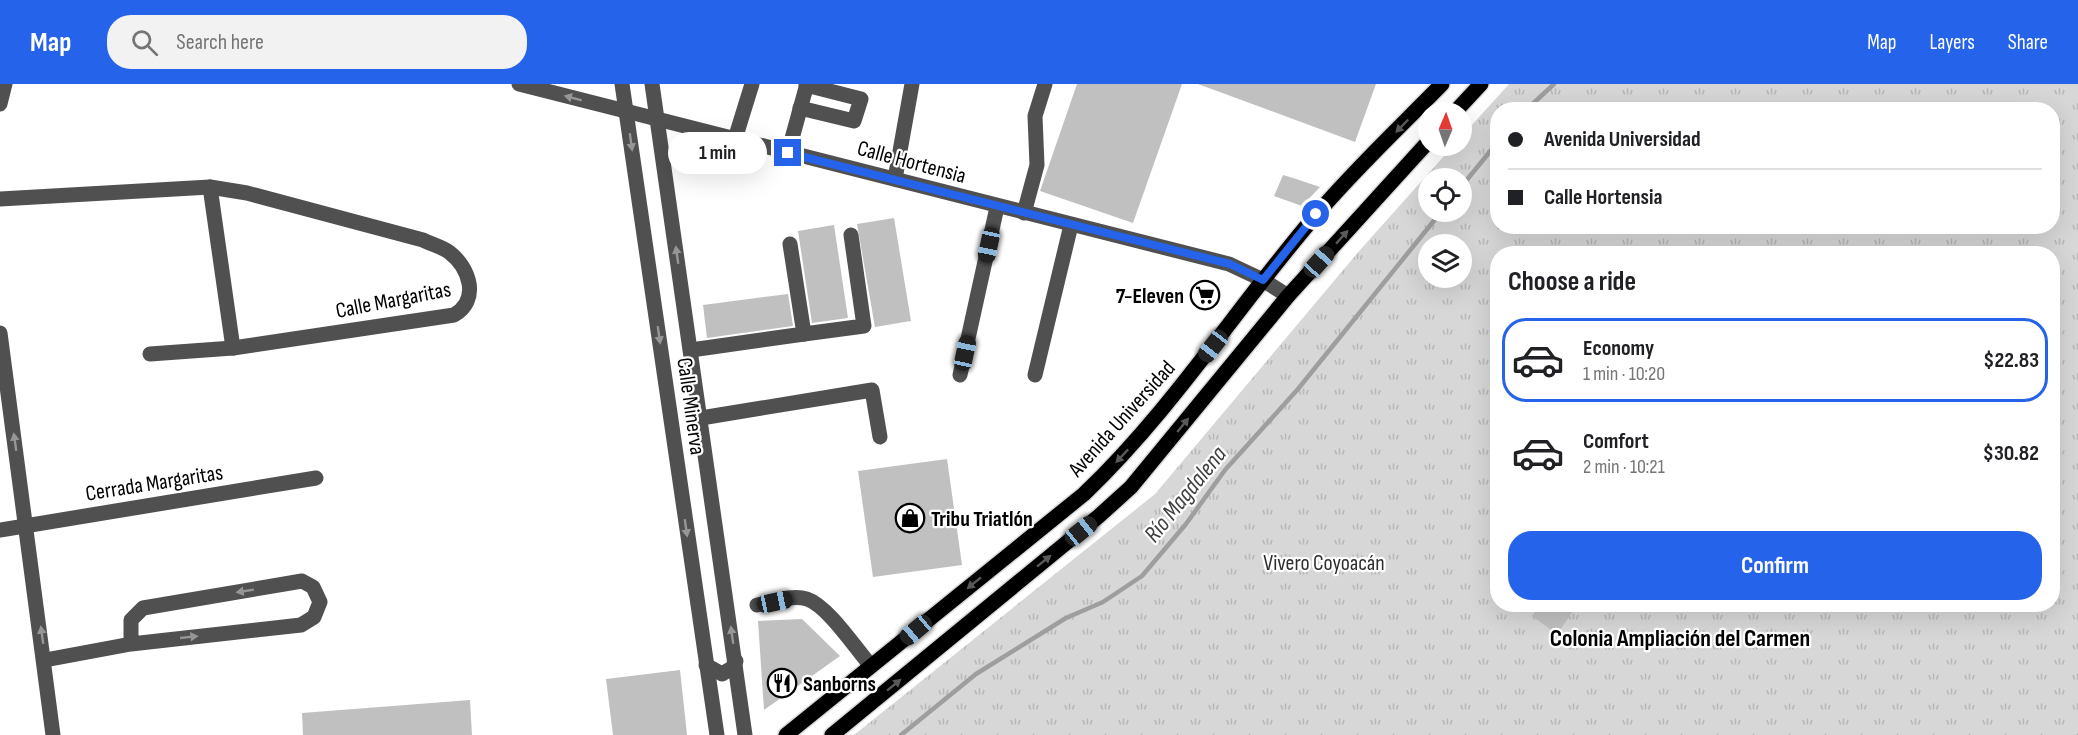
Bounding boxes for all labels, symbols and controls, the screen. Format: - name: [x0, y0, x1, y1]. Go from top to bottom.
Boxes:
- search box: [107, 15, 527, 69]
- text: Map: [30, 26, 71, 59]
- icon: search: [128, 26, 161, 59]
- text: Search here: [176, 29, 264, 56]
- text: Map: [1867, 30, 1896, 55]
- text: Layers: [1929, 30, 1975, 55]
- text: Share: [2008, 30, 2048, 55]
- one-way arrow: [564, 93, 582, 102]
- north arrow: [1418, 102, 1472, 156]
- map controls: [1418, 102, 1472, 288]
- one-way arrow: [1395, 119, 1409, 133]
- text: Avenida Universidad: [1544, 126, 1701, 153]
- one-way arrow: [626, 132, 635, 151]
- callout: 1 min: [668, 132, 767, 174]
- street label: Calle Hortensia: [854, 135, 969, 190]
- route end: [774, 139, 801, 166]
- text: 1 min: [699, 141, 736, 165]
- button: locate: [1418, 168, 1472, 222]
- text: Calle Hortensia: [1544, 184, 1663, 211]
- route start: [1302, 200, 1329, 227]
- car: [976, 226, 1002, 264]
- one-way arrow: [1334, 230, 1348, 244]
- button: layers: [1418, 234, 1472, 288]
- car: [1300, 243, 1338, 281]
- one-way arrow: [672, 246, 681, 265]
- text: Choose a ride: [1508, 266, 1636, 298]
- street label: Calle Margaritas: [333, 276, 453, 325]
- supermarket icon: 7-Eleven: [1189, 279, 1221, 311]
- place label: 7-Eleven: [1116, 283, 1184, 310]
- one-way arrow: [654, 325, 663, 344]
- car: [1195, 326, 1231, 366]
- icon: car: [1511, 333, 1565, 387]
- car: [952, 334, 978, 372]
- text: Economy: [1583, 335, 1654, 362]
- text: $22.83: [1983, 347, 2039, 374]
- street label: Avenida Universidad: [1062, 355, 1181, 484]
- street label: Calle Minerva: [670, 356, 711, 457]
- text: 1 min · 10:20: [1583, 362, 1665, 386]
- one-way arrow: [1177, 417, 1190, 433]
- icon: car: [1511, 426, 1565, 480]
- text: Comfort: [1583, 428, 1649, 455]
- one-way arrow: [11, 432, 20, 451]
- water label: Río Magdalena: [1138, 440, 1233, 548]
- text: $30.82: [1983, 440, 2039, 467]
- one-way arrow: [1115, 449, 1129, 464]
- text: 2 min · 10:21: [1583, 455, 1665, 479]
- street label: Cerrada Margaritas: [84, 459, 225, 508]
- shop icon: Tribu Triatlón: [894, 502, 926, 534]
- place label: Tribu Triatlón: [931, 506, 1033, 533]
- car: [1061, 513, 1101, 549]
- one-way arrow: [682, 518, 691, 537]
- button: Confirm: [1508, 531, 2042, 600]
- park label: Vivero Coyoacán: [1263, 550, 1385, 577]
- one-way arrow: [1036, 555, 1051, 568]
- one-way arrow: [966, 576, 981, 588]
- one-way arrow: [235, 587, 254, 596]
- car: [756, 589, 794, 615]
- car: [896, 612, 936, 648]
- district label: Colonia Ampliación del Carmen: [1550, 624, 1810, 653]
- one-way arrow: [37, 626, 46, 645]
- one-way arrow: [728, 626, 737, 645]
- one-way arrow: [180, 632, 199, 642]
- restaurant icon: Sanborns: [766, 667, 798, 699]
- place label: Sanborns: [803, 671, 876, 698]
- one-way arrow: [886, 679, 901, 691]

